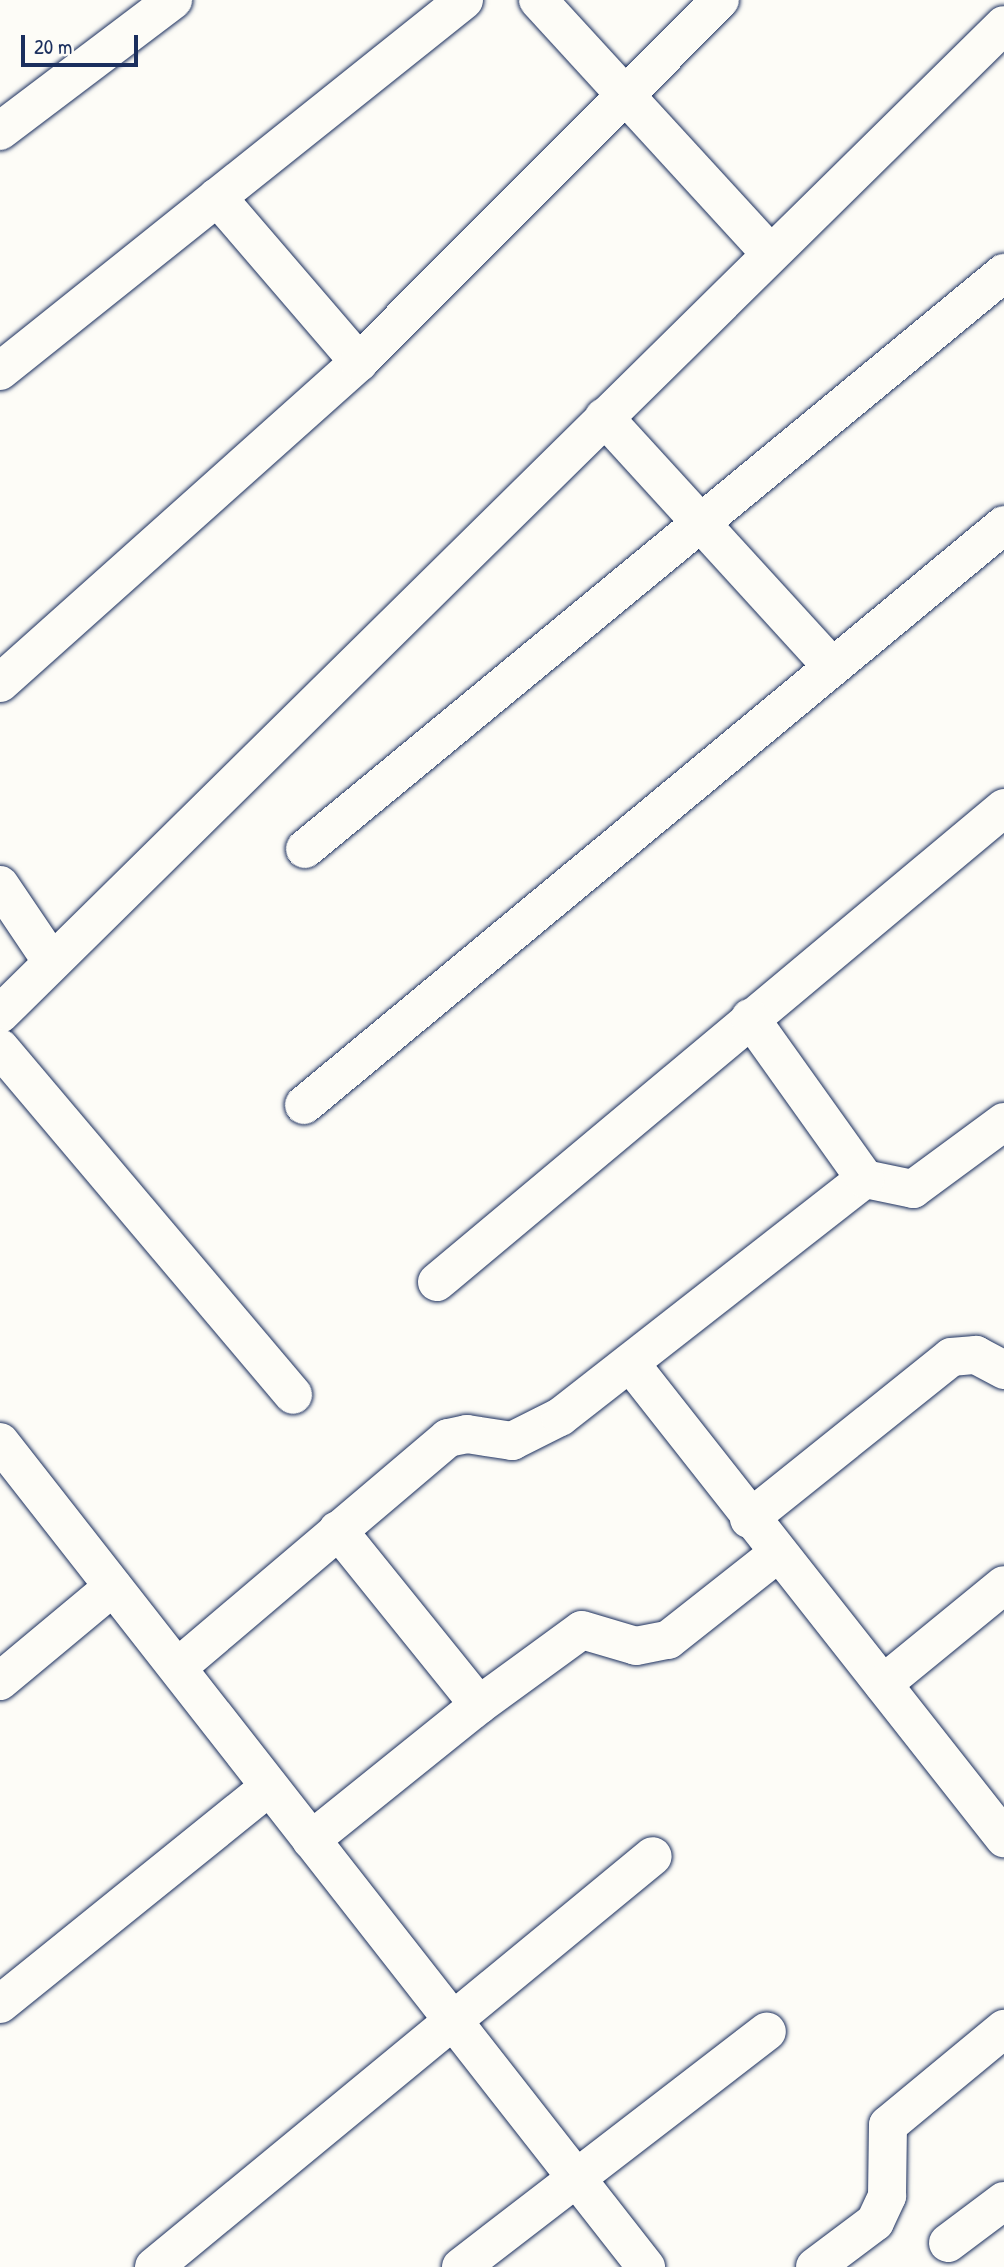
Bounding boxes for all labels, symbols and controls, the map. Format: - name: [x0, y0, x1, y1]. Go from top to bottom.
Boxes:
- scale bar: [24, 21, 142, 65]
- text: 20 m: [34, 32, 72, 61]

